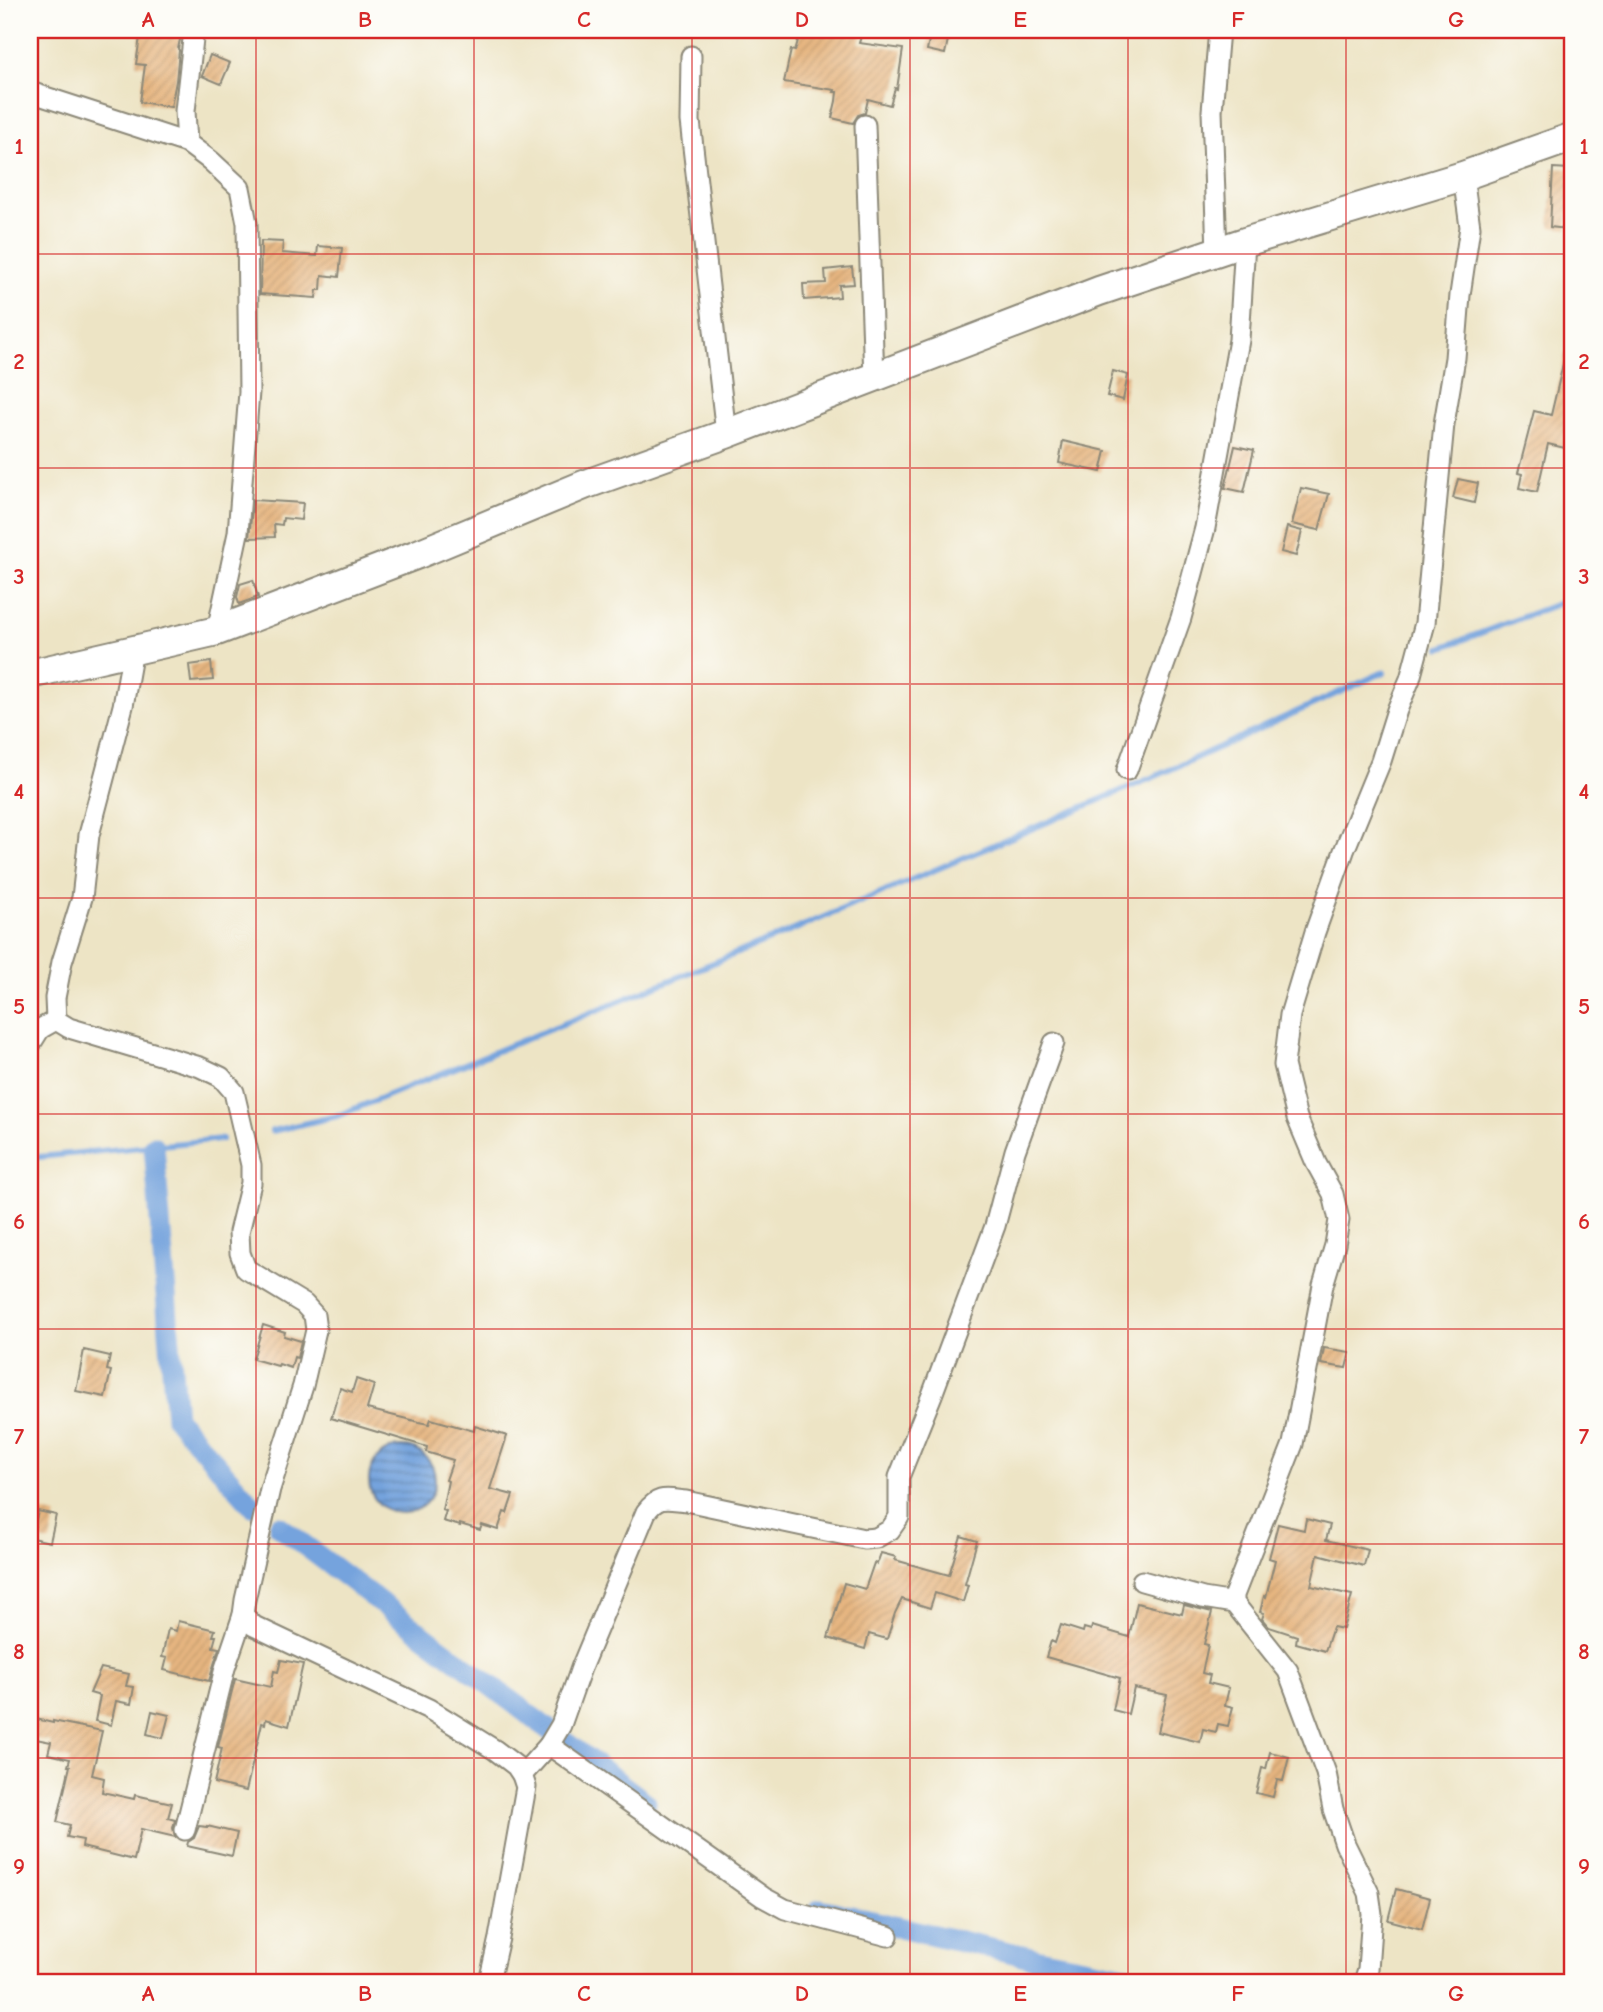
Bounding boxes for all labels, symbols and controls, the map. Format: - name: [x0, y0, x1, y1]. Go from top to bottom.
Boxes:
- text: A: [142, 6, 155, 33]
- text: B: [358, 6, 372, 33]
- text: C: [577, 6, 591, 33]
- text: D: [795, 6, 809, 33]
- text: E: [1013, 6, 1027, 33]
- text: F: [1231, 6, 1245, 33]
- text: G: [1448, 6, 1464, 33]
- text: 1: [14, 133, 24, 160]
- text: 1: [1579, 133, 1589, 160]
- text: 2: [13, 348, 25, 375]
- text: 2: [1578, 348, 1590, 375]
- text: 3: [13, 563, 25, 590]
- text: 3: [1578, 563, 1590, 590]
- text: 4: [14, 778, 25, 805]
- text: 4: [1579, 778, 1590, 805]
- text: 5: [13, 993, 25, 1020]
- text: 5: [1578, 993, 1590, 1020]
- text: 6: [13, 1208, 25, 1235]
- text: 6: [1578, 1208, 1590, 1235]
- text: 7: [14, 1423, 25, 1450]
- text: 7: [1579, 1423, 1590, 1450]
- text: 8: [13, 1638, 25, 1665]
- text: 8: [1578, 1638, 1590, 1665]
- text: 9: [13, 1853, 25, 1880]
- text: 9: [1578, 1853, 1590, 1880]
- text: A: [142, 1980, 155, 2007]
- text: B: [358, 1980, 372, 2007]
- text: C: [577, 1980, 591, 2007]
- text: D: [795, 1980, 809, 2007]
- text: E: [1013, 1980, 1027, 2007]
- text: F: [1231, 1980, 1245, 2007]
- text: G: [1448, 1980, 1464, 2007]

